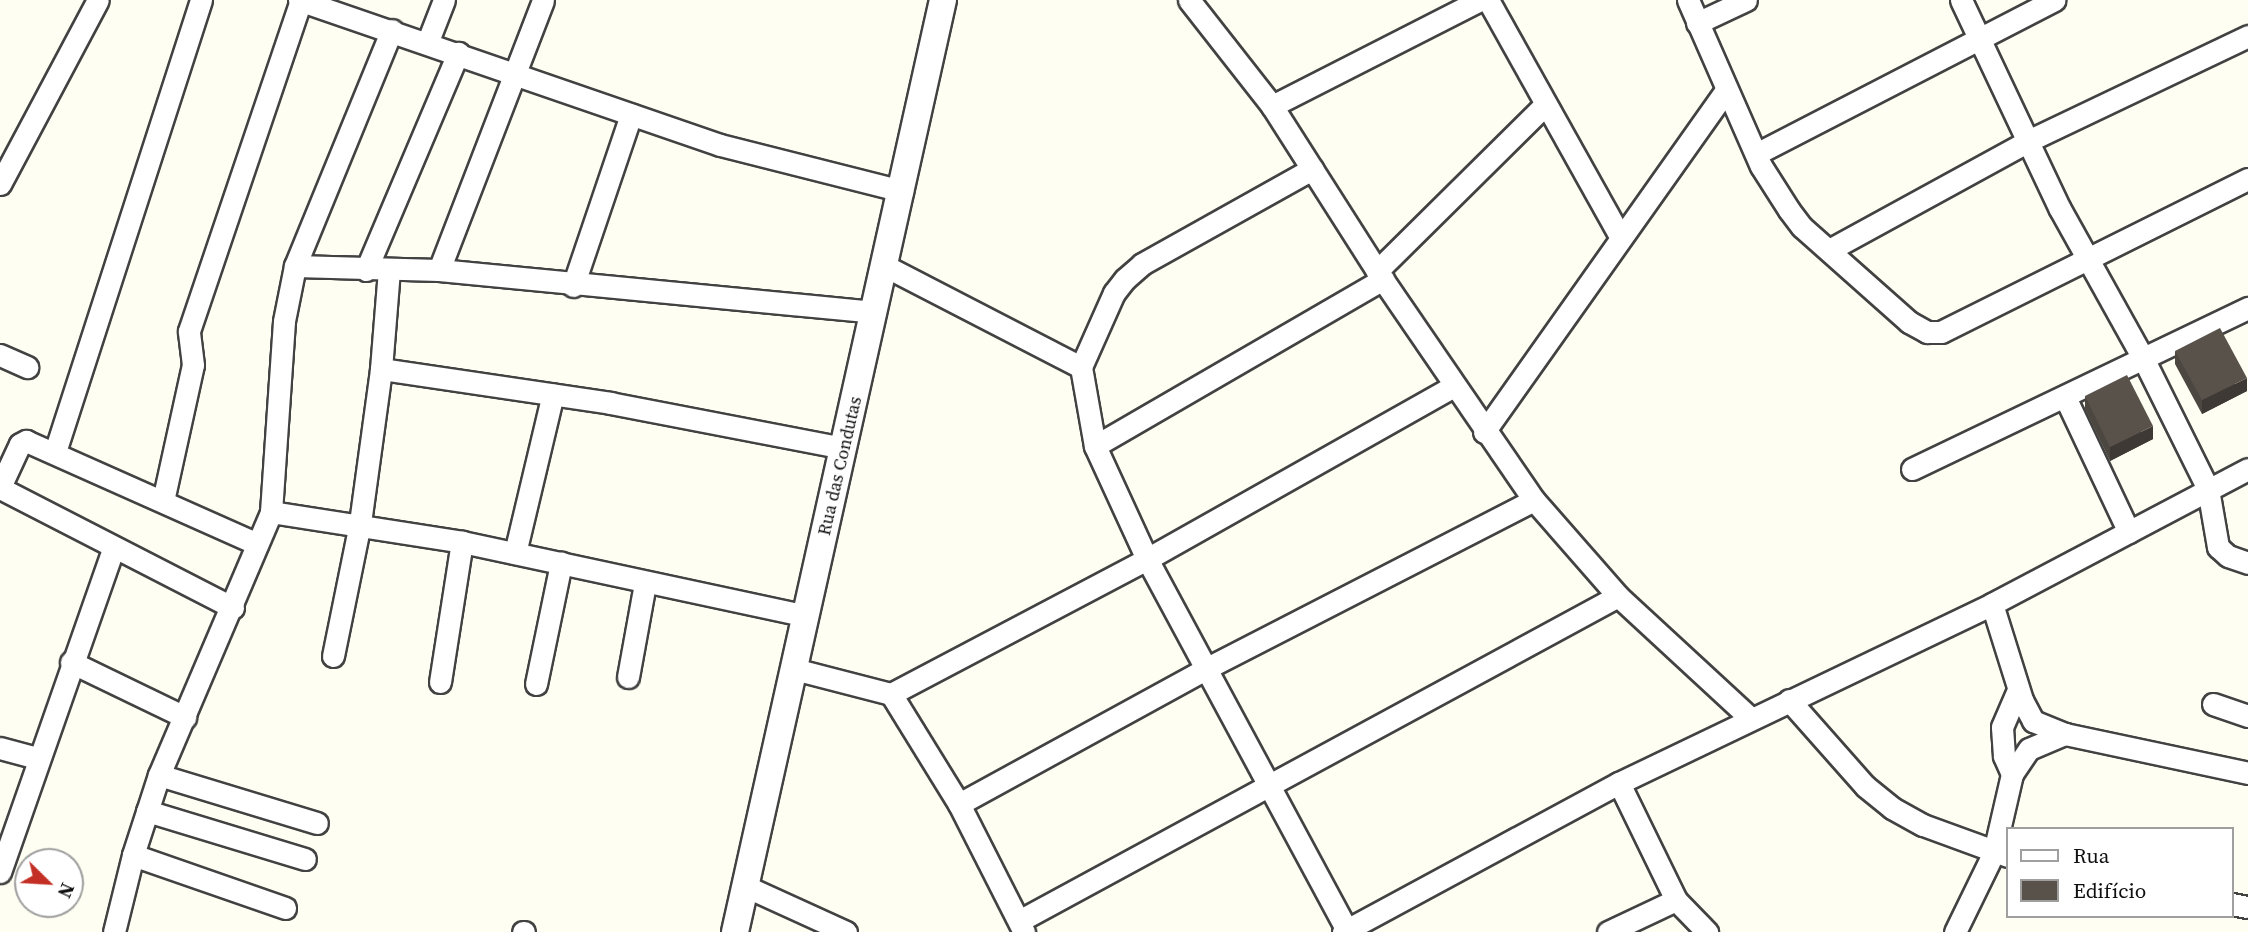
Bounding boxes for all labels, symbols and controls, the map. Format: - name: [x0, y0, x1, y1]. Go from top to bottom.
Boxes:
- street label: Rua das Condutas: [813, 394, 867, 538]
- legend: [2007, 827, 2234, 918]
- text: Rua: [2073, 841, 2109, 870]
- north arrow: [14, 848, 84, 918]
- text: Edifício: [2073, 876, 2146, 905]
- text: N: [52, 879, 81, 902]

